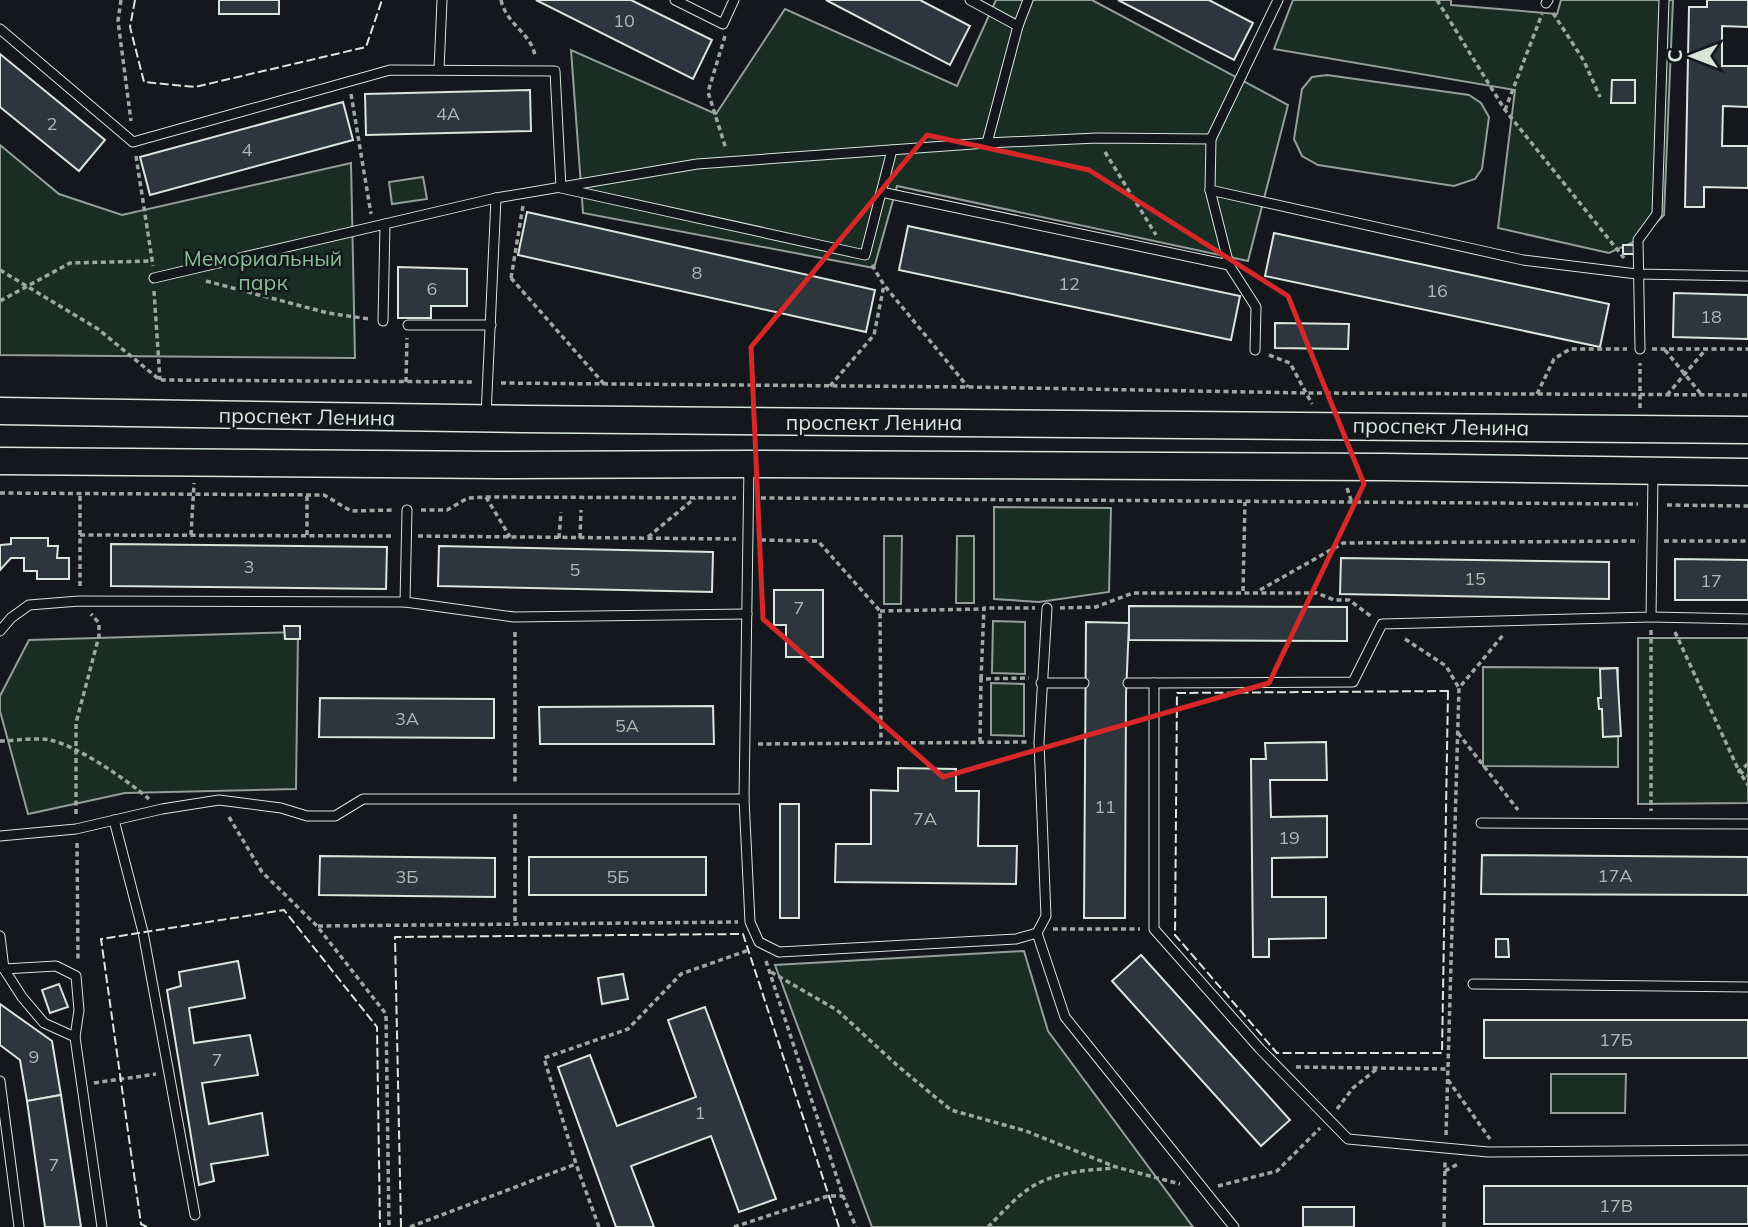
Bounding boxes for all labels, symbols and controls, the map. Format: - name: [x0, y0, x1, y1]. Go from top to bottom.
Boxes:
- house number: 10: [613, 9, 635, 32]
- north arrow: [1657, 21, 1727, 91]
- text: С: [1663, 49, 1687, 63]
- house number: 4А: [436, 102, 460, 125]
- house number: 2: [47, 112, 57, 135]
- house number: 4: [242, 138, 253, 161]
- park label: Мемориальный парк: [184, 245, 342, 295]
- house number: 8: [692, 261, 702, 284]
- house number: 12: [1058, 272, 1080, 295]
- house number: 6: [427, 277, 437, 300]
- house number: 16: [1426, 279, 1448, 302]
- house number: 18: [1700, 305, 1722, 328]
- street label: проспект Ленина: [218, 401, 396, 431]
- street label: проспект Ленина: [786, 409, 962, 435]
- street label: проспект Ленина: [1352, 411, 1530, 441]
- house number: 3: [244, 555, 254, 578]
- house number: 5: [570, 558, 581, 581]
- house number: 15: [1464, 567, 1486, 590]
- house number: 17: [1700, 569, 1722, 592]
- house number: 7: [794, 596, 804, 619]
- house number: 3А: [395, 707, 419, 730]
- house number: 5А: [615, 714, 639, 737]
- house number: 11: [1094, 795, 1116, 818]
- house number: 7А: [913, 807, 937, 830]
- house number: 19: [1278, 826, 1300, 849]
- house number: 17А: [1598, 864, 1632, 887]
- house number: 3Б: [396, 865, 419, 888]
- house number: 5Б: [607, 865, 630, 888]
- house number: 17Б: [1599, 1028, 1633, 1051]
- house number: 9: [29, 1045, 39, 1068]
- house number: 7: [212, 1048, 222, 1071]
- house number: 1: [695, 1101, 705, 1124]
- house number: 7: [49, 1153, 59, 1176]
- house number: 17В: [1599, 1194, 1633, 1217]

